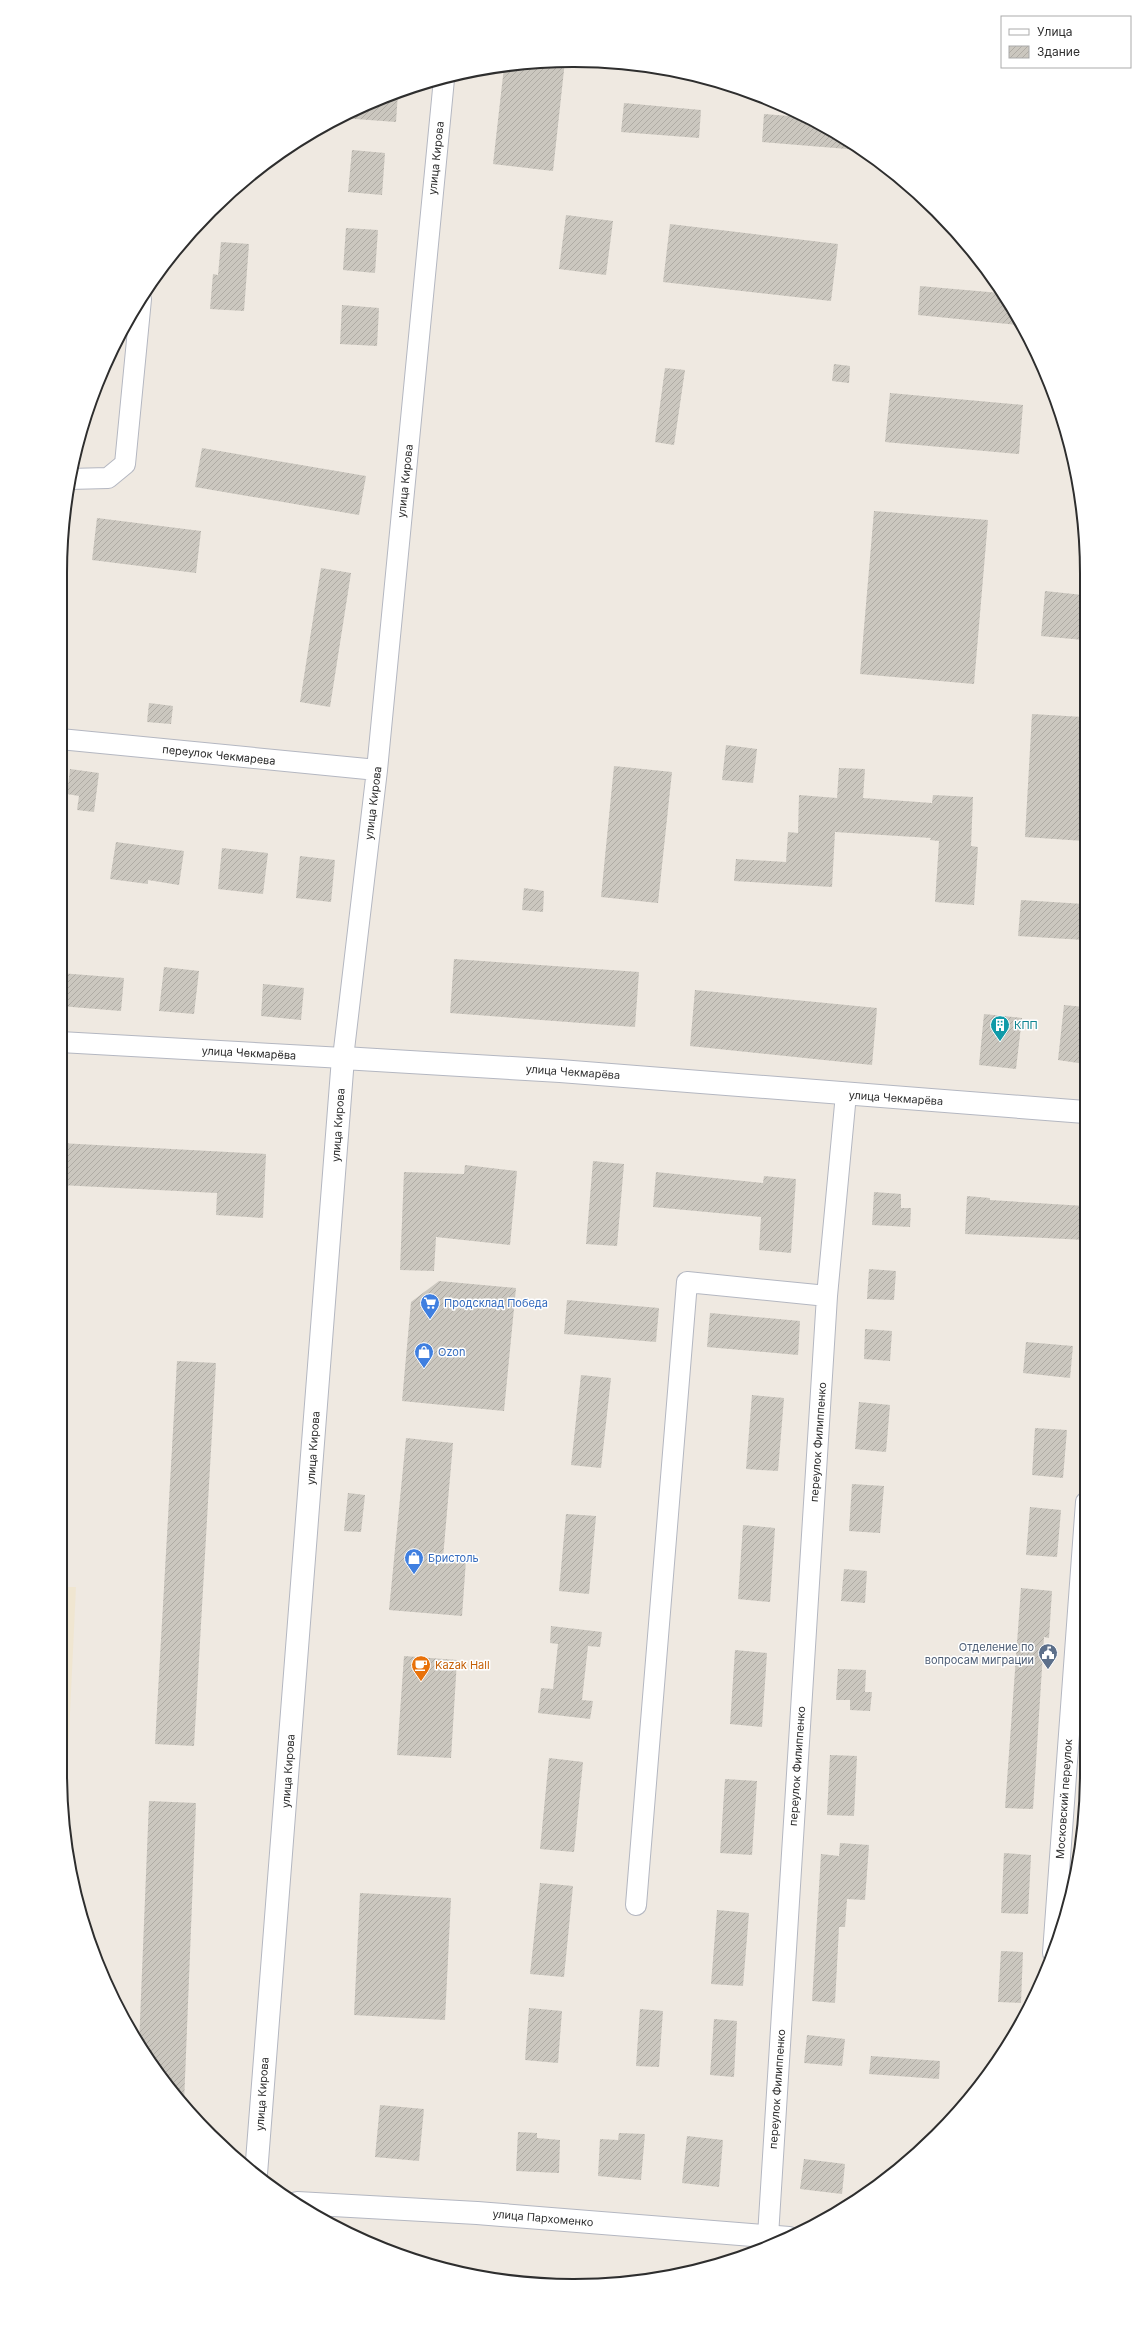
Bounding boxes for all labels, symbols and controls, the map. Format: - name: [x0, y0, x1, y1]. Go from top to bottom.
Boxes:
- legend: [1001, 16, 1131, 68]
- text: Улица: [1037, 24, 1072, 39]
- text: Здание: [1037, 44, 1080, 59]
- street label: улица Кирова: [425, 120, 447, 196]
- street label: улица Кирова: [394, 443, 416, 519]
- street label: переулок Чекмарева: [162, 742, 276, 768]
- street label: улица Кирова: [362, 765, 384, 841]
- building icon: КПП: [989, 1014, 1011, 1042]
- place label: КПП: [1014, 1018, 1038, 1032]
- street label: улица Чекмарёва: [201, 1044, 297, 1062]
- street label: улица Чекмарёва: [525, 1062, 621, 1082]
- street label: улица Кирова: [328, 1088, 348, 1162]
- street label: улица Чекмарёва: [848, 1088, 944, 1108]
- supermarket icon: Продсклад Победа: [419, 1292, 441, 1320]
- place label: Продсклад Победа: [444, 1296, 548, 1310]
- shop icon: Ozon: [413, 1341, 435, 1369]
- place label: Ozon: [438, 1345, 465, 1359]
- street label: переулок Филиппенко: [807, 1381, 829, 1502]
- street label: улица Кирова: [303, 1411, 323, 1485]
- shop icon: Бристоль: [403, 1547, 425, 1575]
- place label: Бристоль: [428, 1551, 479, 1565]
- place label: Отделение по вопросам миграции: [925, 1640, 1034, 1667]
- public building icon: Отделение по вопросам миграции: [1037, 1642, 1059, 1670]
- cafe icon: Kazak Hall: [410, 1654, 432, 1682]
- place label: Kazak Hall: [435, 1658, 490, 1672]
- street label: переулок Филиппенко: [786, 1705, 808, 1826]
- street label: улица Кирова: [278, 1734, 298, 1808]
- street label: Московский переулок: [1053, 1739, 1075, 1859]
- street label: переулок Филиппенко: [766, 2028, 788, 2149]
- street label: улица Кирова: [252, 2057, 272, 2131]
- street label: улица Пархоменко: [492, 2207, 594, 2229]

